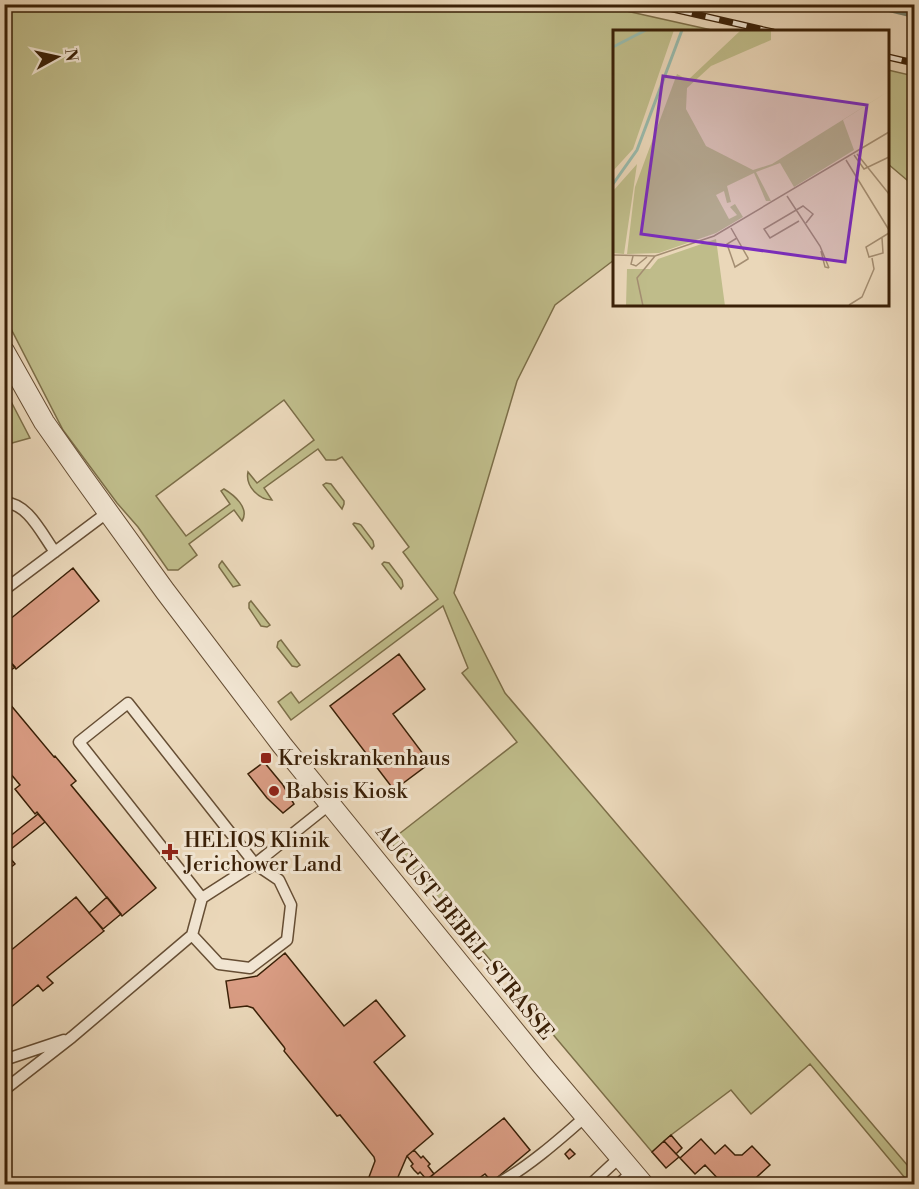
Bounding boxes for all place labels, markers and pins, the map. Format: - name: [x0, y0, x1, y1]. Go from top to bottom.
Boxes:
- place label: Kreiskrankenhaus: [278, 746, 450, 772]
- marker: Kreiskrankenhaus: [259, 751, 273, 765]
- place label: Babsis Kiosk: [285, 779, 408, 805]
- marker: Babsis Kiosk: [267, 784, 281, 798]
- place label: HELIOS Klinik Jerichower Land: [183, 828, 342, 878]
- marker: HELIOS Klinik Jerichower Land: [161, 843, 179, 861]

